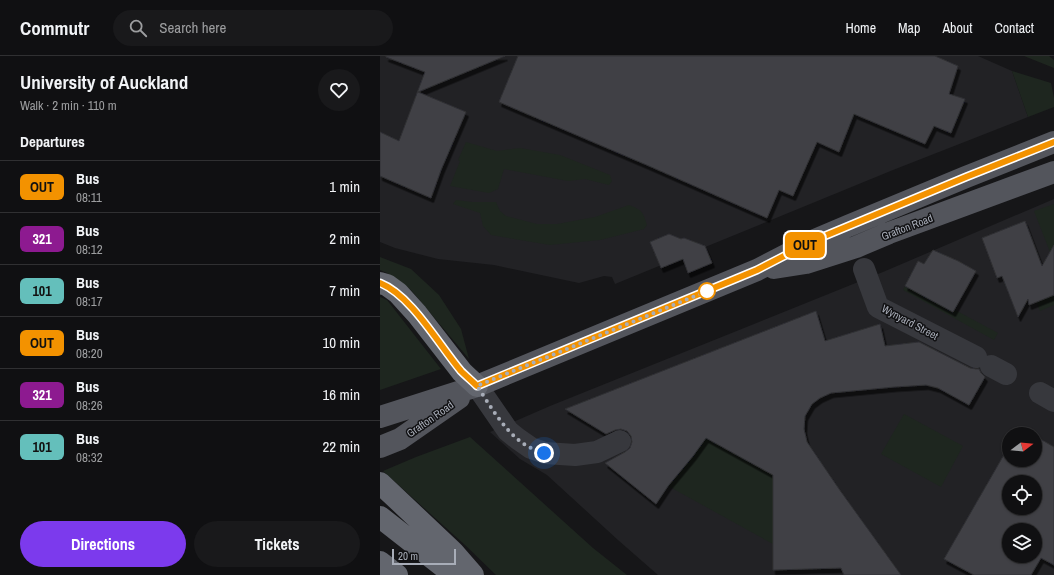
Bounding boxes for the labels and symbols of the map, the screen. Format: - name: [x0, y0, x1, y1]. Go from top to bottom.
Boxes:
- street label: Grafton Road: [879, 211, 935, 243]
- line badge: OUT: [782, 232, 828, 258]
- unlabelled marker: [698, 282, 716, 300]
- street label: Wynyard Street: [879, 301, 941, 343]
- street label: Grafton Road: [404, 398, 456, 440]
- north arrow: [1002, 427, 1042, 467]
- your location: [534, 443, 554, 463]
- scale bar: [392, 547, 456, 566]

